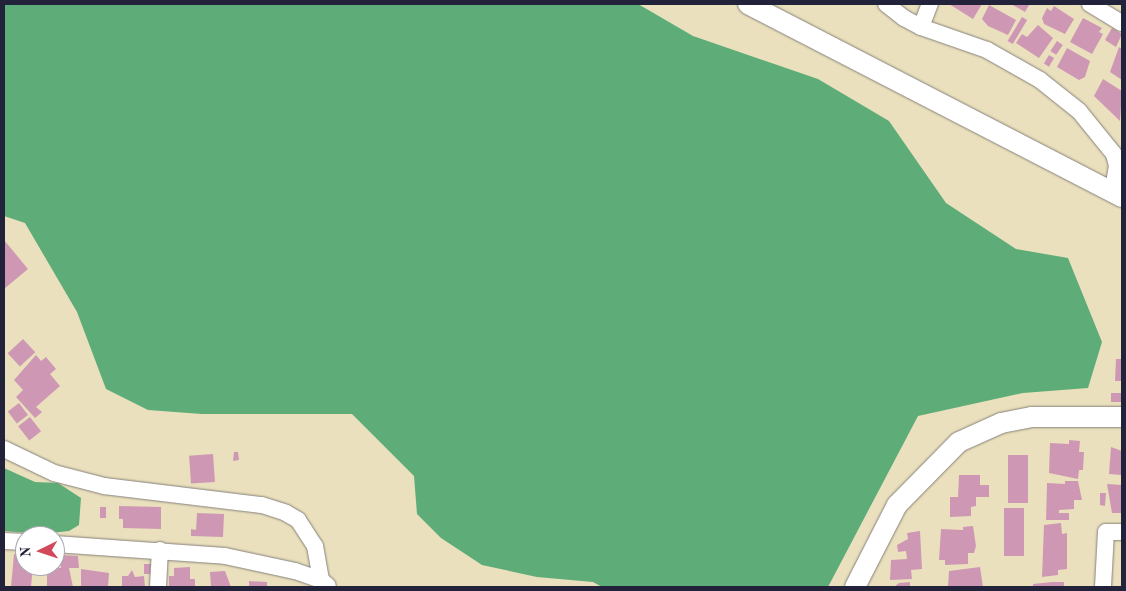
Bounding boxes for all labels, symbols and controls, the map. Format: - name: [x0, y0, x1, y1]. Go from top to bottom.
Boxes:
- north arrow: [15, 526, 65, 576]
- text: N: [19, 546, 33, 558]

